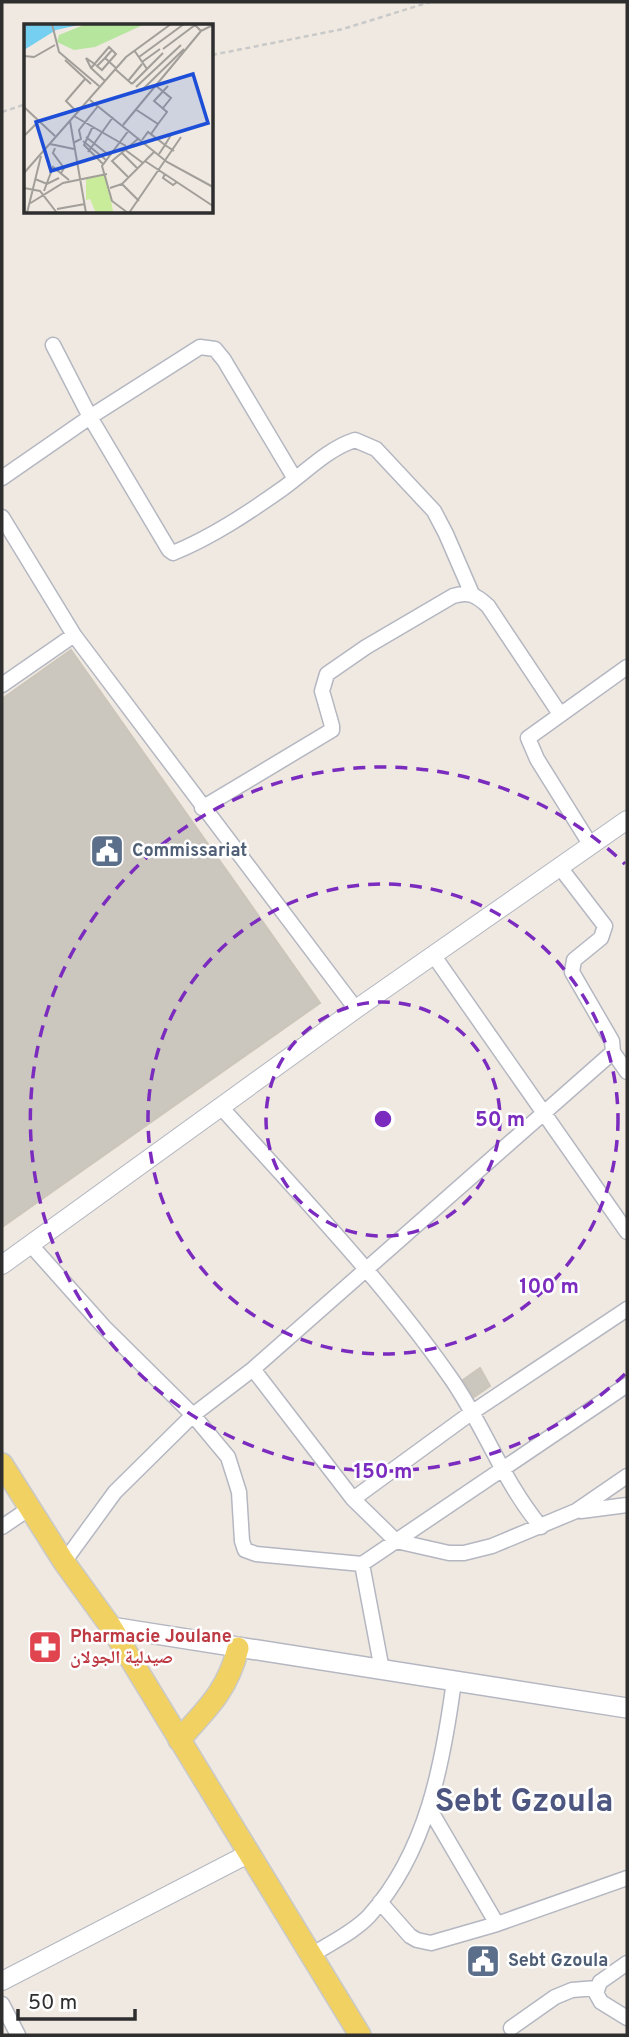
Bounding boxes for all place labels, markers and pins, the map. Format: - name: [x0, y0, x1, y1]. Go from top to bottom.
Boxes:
- public building icon: Commissariat: [88, 832, 126, 870]
- place label: Commissariat: [132, 840, 247, 863]
- centre of rings: [371, 1107, 395, 1131]
- place label: Pharmacie Joulane صيدلية الجولان: [70, 1626, 232, 1670]
- pharmacy icon: Pharmacie Joulane صيدلية الجولان: [26, 1628, 64, 1666]
- public building icon: Sebt Gzoula: [464, 1942, 502, 1980]
- place label: Sebt Gzoula: [508, 1950, 608, 1973]

